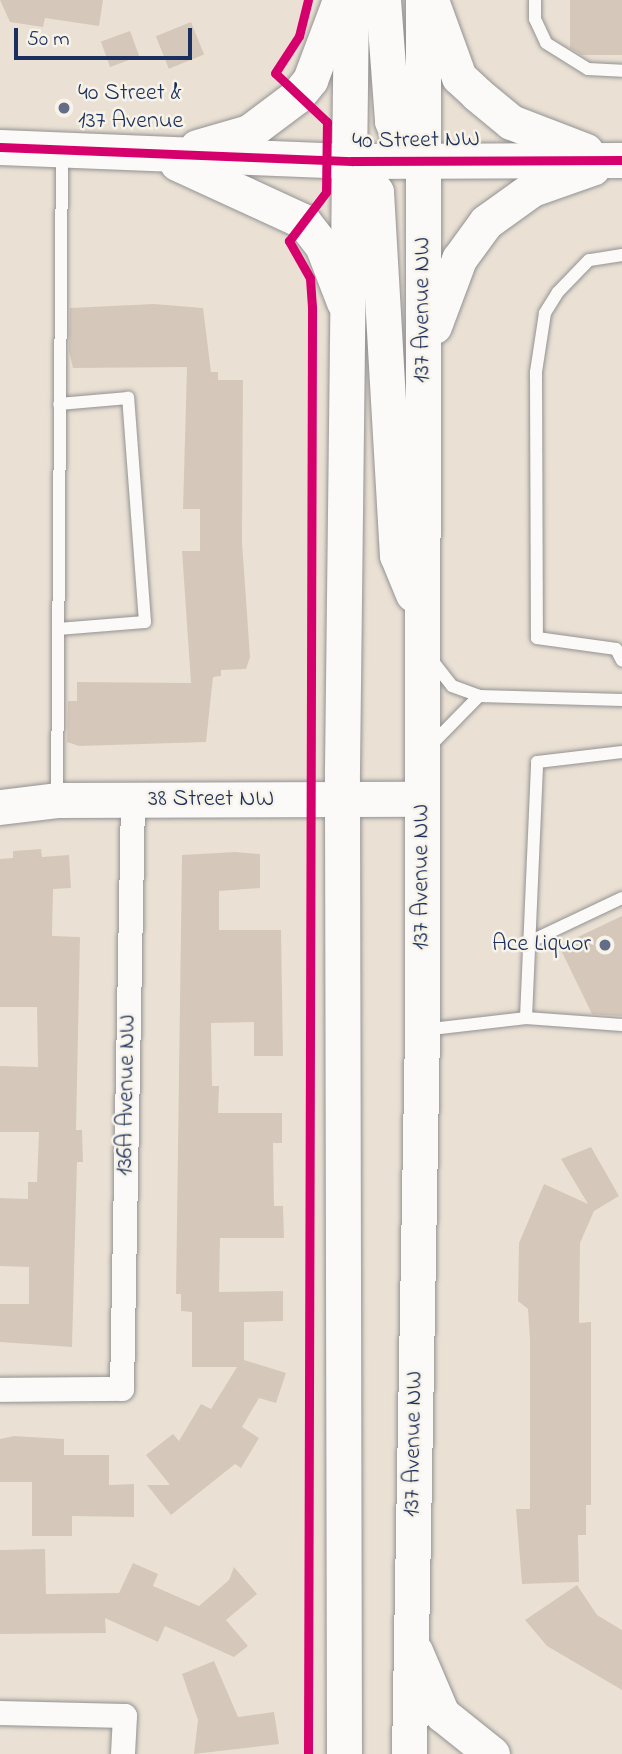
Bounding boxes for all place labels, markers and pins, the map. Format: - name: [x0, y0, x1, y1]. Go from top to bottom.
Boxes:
- place label: 40 Street & 137 Avenue: [78, 80, 183, 136]
- marker: 40 Street & 137 Avenue: [56, 100, 72, 116]
- place label: Ace Liquor: [492, 931, 591, 959]
- marker: Ace Liquor: [597, 937, 613, 953]

